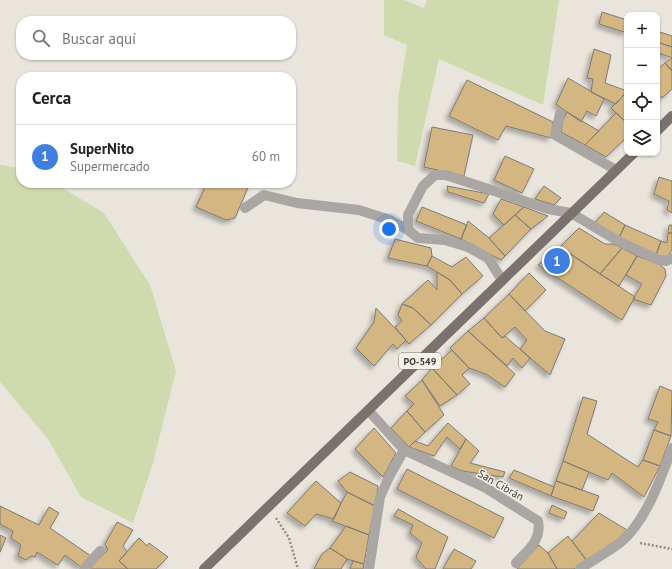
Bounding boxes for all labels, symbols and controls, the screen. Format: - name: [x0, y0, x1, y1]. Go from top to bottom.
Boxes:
- map controls: [624, 12, 660, 156]
- button: +: [624, 12, 660, 48]
- search box: [16, 16, 296, 60]
- icon: search: [30, 27, 52, 49]
- text: Buscar aquí: [62, 29, 136, 48]
- button: −: [624, 48, 660, 84]
- button: locate: [624, 84, 660, 120]
- text: Cerca: [32, 87, 71, 109]
- button: layers: [624, 120, 660, 156]
- text: SuperNito: [70, 139, 134, 158]
- text: 1: [41, 148, 49, 165]
- text: 60 m: [252, 148, 280, 165]
- text: Supermercado: [70, 158, 150, 175]
- your location: [379, 219, 399, 239]
- pin: 1: [544, 246, 570, 276]
- road number: PO-549: [399, 353, 441, 369]
- street label: San Cibrán: [476, 466, 526, 504]

